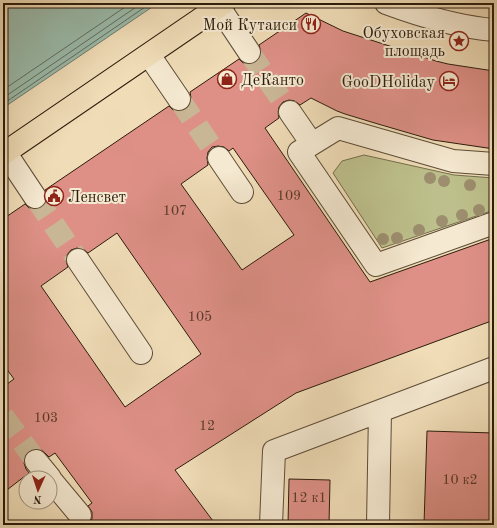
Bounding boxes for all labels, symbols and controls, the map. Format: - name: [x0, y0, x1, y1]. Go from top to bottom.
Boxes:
- restaurant icon: Мой Кутаиси: [300, 13, 322, 35]
- place label: Мой Кутаиси: [203, 18, 297, 34]
- place label: Обуховская площадь: [363, 26, 445, 60]
- place icon: Обуховская площадь: [448, 30, 470, 52]
- shop icon: ДеКанто: [216, 68, 238, 90]
- hotel icon: GooDHoliday: [438, 70, 460, 92]
- place label: ДеКанто: [241, 73, 304, 89]
- place label: GooDHoliday: [341, 75, 436, 91]
- public building icon: Ленсвет: [43, 185, 65, 207]
- house number: 109: [277, 189, 301, 203]
- place label: Ленсвет: [68, 190, 126, 206]
- house number: 107: [163, 204, 187, 218]
- house number: 105: [188, 310, 212, 324]
- house number: 103: [34, 411, 58, 425]
- house number: 12: [199, 419, 215, 433]
- north arrow: [18, 470, 58, 510]
- house number: 10 к2: [442, 473, 478, 487]
- house number: 12 к1: [291, 491, 327, 505]
- text: N: [32, 493, 42, 504]

